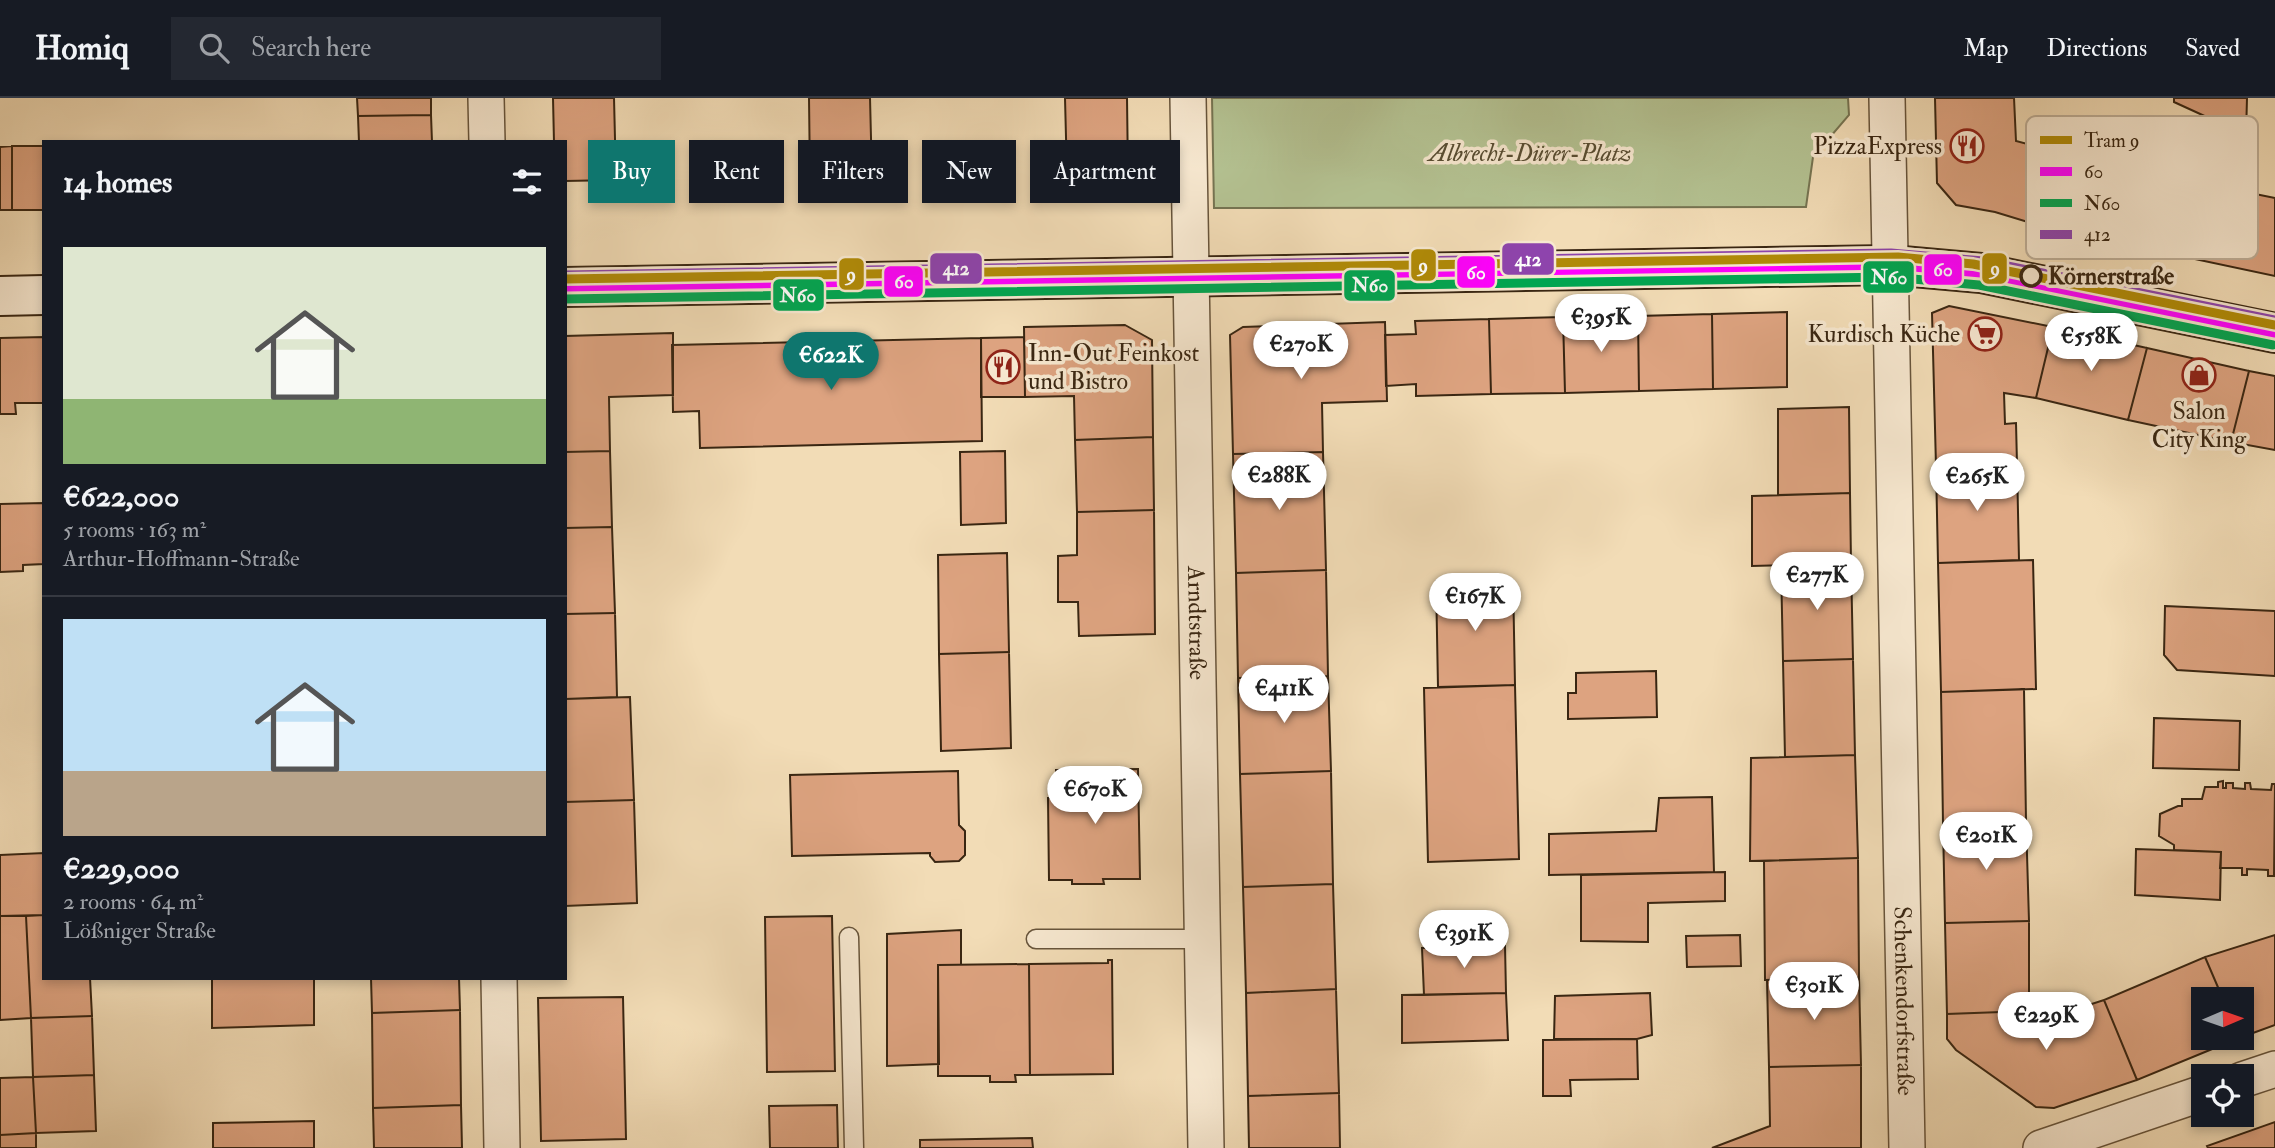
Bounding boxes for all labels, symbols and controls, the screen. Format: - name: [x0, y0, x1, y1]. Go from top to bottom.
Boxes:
- search box: [171, 17, 661, 80]
- text: Homiq: [35, 28, 129, 69]
- icon: search: [195, 29, 233, 67]
- text: Search here: [251, 32, 371, 64]
- text: Map: [1963, 33, 2008, 64]
- text: Directions: [2046, 33, 2147, 64]
- text: Saved: [2185, 33, 2240, 64]
- legend: [2026, 116, 2258, 259]
- restaurant icon: PizzaExpress: [1948, 127, 1986, 165]
- text: Tram 9: [2084, 129, 2139, 153]
- place label: PizzaExpress: [1813, 131, 1942, 162]
- park label: Albrecht-Dürer-Platz: [1426, 138, 1631, 169]
- chip: Buy: [588, 140, 675, 203]
- chip: Rent: [689, 140, 784, 203]
- chip: Filters: [798, 140, 908, 203]
- chip: New: [922, 140, 1016, 203]
- chip: Apartment: [1030, 140, 1180, 203]
- text: 60: [2084, 160, 2103, 184]
- icon: filters: [508, 163, 546, 201]
- text: 14 homes: [63, 164, 172, 201]
- text: N60: [2084, 192, 2120, 216]
- text: 412: [2084, 223, 2111, 247]
- line badge: 412: [1501, 242, 1555, 276]
- line badge: 9: [1410, 248, 1437, 282]
- text: 412: [1514, 248, 1542, 272]
- line badge: 412: [929, 252, 983, 285]
- line badge: 9: [1981, 252, 2008, 285]
- line badge: 60: [1923, 253, 1963, 286]
- text: 9: [1416, 254, 1428, 278]
- line badge: 60: [1456, 255, 1496, 289]
- line badge: 9: [838, 257, 865, 291]
- text: 412: [942, 257, 970, 281]
- text: 9: [1988, 257, 2000, 281]
- text: 60: [1933, 258, 1953, 282]
- line badge: N60: [1862, 260, 1915, 294]
- text: 60: [1466, 261, 1486, 285]
- place label: Körnerstraße: [2048, 261, 2174, 292]
- text: 9: [844, 263, 856, 287]
- line badge: 60: [883, 265, 924, 298]
- marker: Körnerstraße: [2020, 265, 2042, 287]
- text: N60: [1870, 266, 1907, 290]
- line badge: N60: [1343, 269, 1396, 302]
- text: 60: [894, 270, 914, 294]
- text: N60: [1351, 274, 1388, 298]
- line badge: N60: [772, 278, 825, 312]
- text: N60: [779, 284, 816, 308]
- icon: home: [242, 292, 368, 418]
- pin: €395K: [1552, 294, 1650, 354]
- text: €395K: [1571, 302, 1631, 331]
- pin: €558K: [2042, 314, 2140, 373]
- supermarket icon: Kurdisch Küche: [1966, 315, 2004, 353]
- place label: Kurdisch Küche: [1808, 319, 1960, 350]
- text: €558K: [2061, 321, 2121, 350]
- pin: €270K: [1252, 322, 1350, 381]
- text: €270K: [1269, 329, 1333, 358]
- pin: €622K: [782, 332, 880, 392]
- place label: Inn-Out Feinkost und Bistro: [1028, 338, 1199, 397]
- text: €622K: [799, 340, 863, 369]
- restaurant icon: Inn-Out Feinkost und Bistro: [984, 348, 1022, 386]
- shop icon: Salon City King: [2180, 356, 2218, 394]
- place label: Salon City King: [2152, 396, 2247, 455]
- pin: €288K: [1230, 452, 1328, 512]
- pin: €265K: [1928, 454, 2026, 513]
- text: €288K: [1248, 460, 1310, 489]
- text: €265K: [1946, 461, 2008, 490]
- text: €622,000: [63, 478, 179, 515]
- text: 5 rooms · 163 m²: [63, 515, 206, 544]
- text: Arthur-Hoffmann-Straße: [63, 544, 300, 573]
- pin: €277K: [1768, 552, 1866, 612]
- text: €277K: [1786, 560, 1848, 589]
- street label: Arndtstraße: [1181, 565, 1213, 680]
- pin: €167K: [1426, 574, 1524, 633]
- text: €167K: [1445, 581, 1505, 610]
- icon: home: [242, 664, 368, 790]
- pin: €411K: [1235, 666, 1333, 725]
- text: €411K: [1255, 673, 1313, 702]
- pin: €670K: [1046, 766, 1144, 826]
- text: €670K: [1063, 774, 1127, 803]
- pin: €201K: [1937, 812, 2035, 872]
- text: €201K: [1955, 820, 2017, 849]
- text: €229,000: [63, 850, 180, 887]
- text: 2 rooms · 64 m²: [63, 887, 203, 916]
- street label: Schenkendorfstraße: [1887, 906, 1921, 1096]
- pin: €391K: [1415, 910, 1513, 970]
- text: Lößniger Straße: [63, 916, 216, 945]
- text: €391K: [1435, 918, 1493, 947]
- pin: €301K: [1765, 962, 1863, 1022]
- text: €301K: [1785, 970, 1843, 999]
- north arrow: [2191, 987, 2254, 1050]
- map controls: [2191, 987, 2254, 1127]
- pin: €229K: [1997, 992, 2095, 1052]
- text: €229K: [2014, 1000, 2078, 1029]
- button: locate: [2191, 1064, 2254, 1127]

